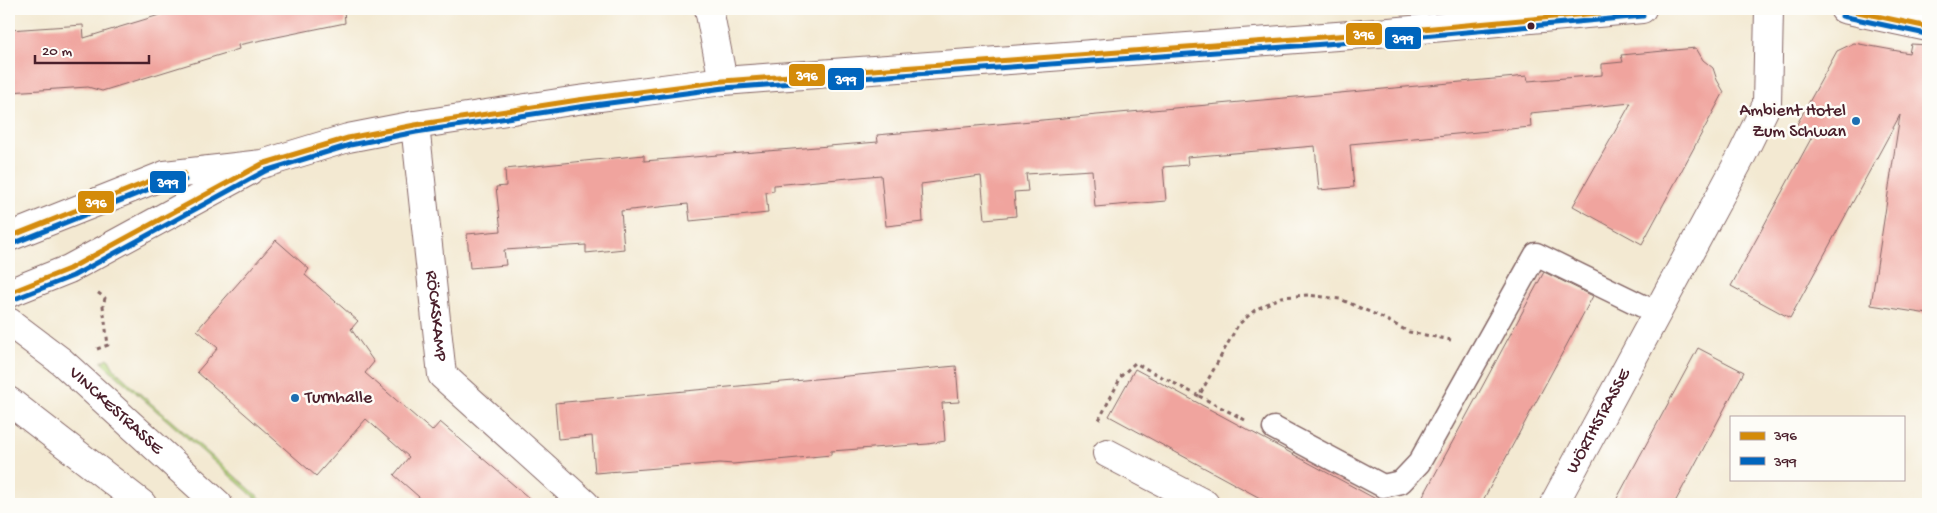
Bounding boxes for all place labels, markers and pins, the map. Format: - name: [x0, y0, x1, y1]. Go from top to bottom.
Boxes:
- unlabelled marker: [1526, 21, 1536, 31]
- place label: Ambient Hotel Zum Schwan: [1740, 101, 1846, 143]
- marker: Ambient Hotel Zum Schwan: [1850, 115, 1862, 127]
- place label: Turnhalle: [304, 388, 373, 409]
- marker: Turnhalle: [289, 392, 301, 404]

